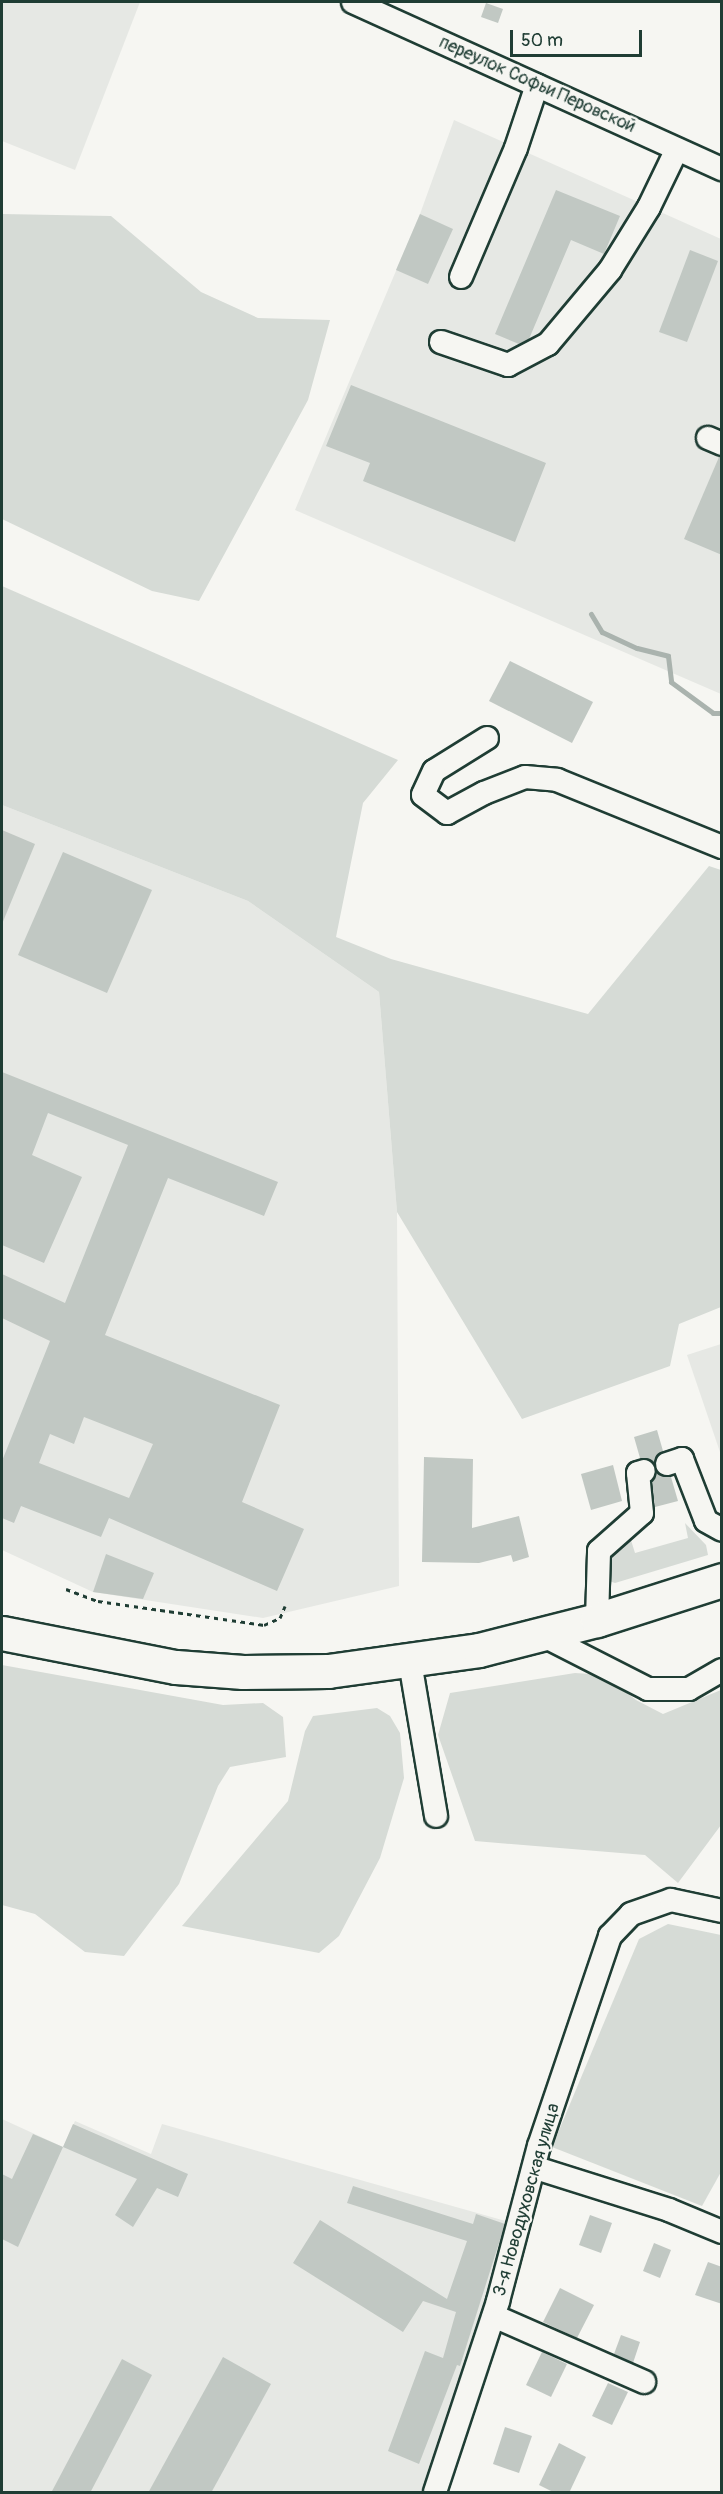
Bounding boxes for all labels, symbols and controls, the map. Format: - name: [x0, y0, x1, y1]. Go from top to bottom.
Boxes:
- scale bar: [513, 18, 645, 56]
- text: 50 m: [521, 29, 563, 52]
- street label: переулок Софьи Перовской: [436, 32, 638, 138]
- street label: 3-я Новодуховская улица: [489, 2101, 565, 2299]

